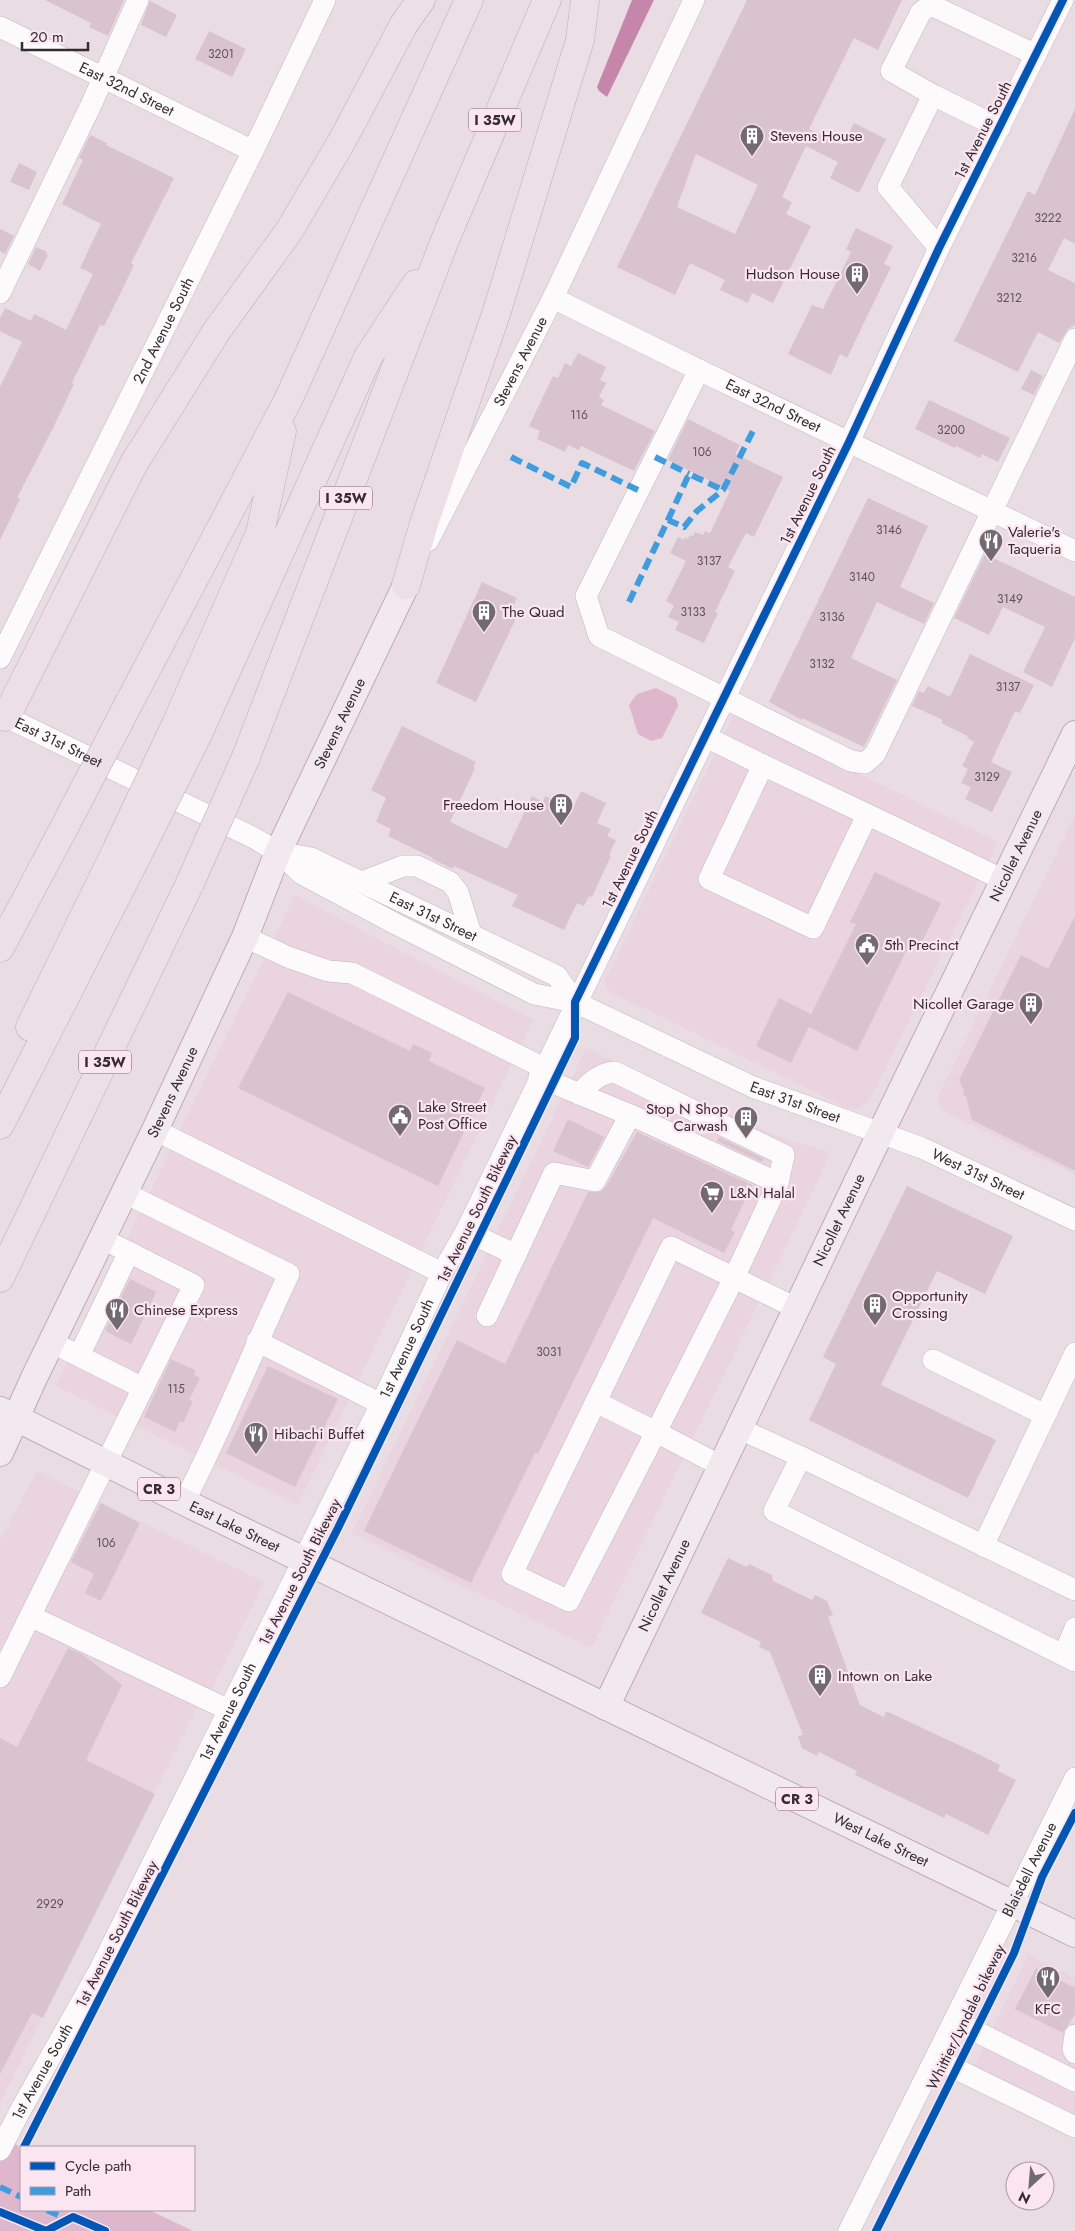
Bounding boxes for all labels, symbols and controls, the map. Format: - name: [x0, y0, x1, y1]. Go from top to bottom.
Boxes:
- scale bar: [22, 20, 89, 52]
- text: 20 m: [30, 26, 64, 48]
- house number: 3201: [208, 45, 234, 63]
- street label: East 32nd Street: [75, 56, 178, 122]
- street label: 1st Avenue South: [949, 77, 1017, 183]
- road number: I 35W: [469, 108, 521, 132]
- building icon: Stevens House: [739, 123, 765, 157]
- place label: Stevens House: [770, 125, 863, 147]
- house number: 3222: [1034, 209, 1062, 227]
- house number: 3216: [1011, 249, 1037, 267]
- building icon: Hudson House: [844, 261, 870, 295]
- place label: Hudson House: [746, 263, 840, 285]
- street label: 2nd Avenue South: [128, 273, 199, 388]
- house number: 3212: [996, 289, 1022, 307]
- street label: Stevens Avenue: [488, 312, 553, 410]
- street label: East 32nd Street: [722, 373, 825, 438]
- house number: 116: [570, 406, 588, 424]
- house number: 3200: [937, 421, 965, 439]
- street label: 1st Avenue South: [774, 442, 842, 548]
- house number: 106: [692, 443, 712, 461]
- road number: I 35W: [320, 486, 372, 509]
- house number: 3146: [876, 521, 902, 539]
- place label: Valerie's Taqueria: [1008, 521, 1061, 560]
- restaurant icon: Valerie's Taqueria: [978, 528, 1004, 562]
- house number: 3137: [697, 552, 722, 570]
- house number: 3140: [849, 568, 875, 586]
- house number: 3149: [997, 590, 1023, 608]
- building icon: The Quad: [471, 599, 497, 633]
- place label: The Quad: [502, 601, 565, 623]
- house number: 3133: [680, 603, 706, 621]
- house number: 3136: [819, 608, 845, 626]
- house number: 3132: [809, 655, 835, 673]
- street label: Stevens Avenue: [308, 674, 371, 773]
- house number: 3137: [996, 678, 1021, 696]
- street label: East 31st Street: [11, 712, 106, 773]
- house number: 3129: [974, 768, 1000, 786]
- building icon: Freedom House: [548, 792, 574, 826]
- place label: Freedom House: [443, 794, 544, 816]
- street label: Nicollet Avenue: [984, 805, 1048, 905]
- street label: 1st Avenue South: [596, 806, 664, 912]
- street label: East 31st Street: [386, 886, 481, 947]
- public building icon: 5th Precinct: [854, 932, 880, 966]
- place label: 5th Precinct: [884, 934, 959, 956]
- building icon: Nicollet Garage: [1018, 991, 1044, 1025]
- place label: Nicollet Garage: [913, 993, 1014, 1015]
- street label: Stevens Avenue: [142, 1043, 204, 1142]
- road number: I 35W: [79, 1050, 131, 1074]
- street label: East 31st Street: [747, 1076, 844, 1129]
- place label: Lake Street Post Office: [418, 1096, 488, 1135]
- place label: Stop N Shop Carwash: [646, 1098, 728, 1137]
- public building icon: Lake Street Post Office: [387, 1103, 413, 1137]
- building icon: Stop N Shop Carwash: [733, 1105, 759, 1139]
- street label: 1st Avenue South Bikeway: [432, 1131, 523, 1287]
- street label: West 31st Street: [928, 1143, 1029, 1206]
- street label: Nicollet Avenue: [807, 1170, 871, 1270]
- supermarket icon: L&N Halal: [699, 1180, 725, 1214]
- place label: L&N Halal: [730, 1182, 795, 1204]
- place label: Opportunity Crossing: [892, 1285, 968, 1324]
- building icon: Opportunity Crossing: [862, 1292, 888, 1326]
- street label: 1st Avenue South: [374, 1295, 440, 1402]
- restaurant icon: Chinese Express: [104, 1297, 130, 1331]
- place label: Chinese Express: [134, 1299, 238, 1321]
- house number: 3031: [536, 1343, 562, 1361]
- house number: 115: [167, 1380, 185, 1398]
- restaurant icon: Hibachi Buffet: [243, 1421, 269, 1455]
- place label: Hibachi Buffet: [274, 1423, 364, 1445]
- road number: CR 3: [138, 1478, 180, 1500]
- street label: 1st Avenue South Bikeway: [253, 1494, 347, 1649]
- street label: East Lake Street: [186, 1495, 284, 1558]
- house number: 106: [96, 1534, 116, 1552]
- street label: Nicollet Avenue: [633, 1535, 696, 1635]
- street label: 1st Avenue South: [194, 1659, 262, 1765]
- building icon: Intown on Lake: [807, 1663, 833, 1697]
- place label: Intown on Lake: [838, 1665, 933, 1687]
- road number: CR 3: [776, 1788, 818, 1810]
- street label: West Lake Street: [829, 1807, 933, 1873]
- street label: Blaisdell Avenue: [996, 1818, 1062, 1921]
- street label: 1st Avenue South Bikeway: [70, 1856, 164, 2011]
- house number: 2929: [36, 1895, 64, 1913]
- street label: Whittier/Lyndale bikeway: [921, 1940, 1011, 2094]
- restaurant icon: KFC: [1035, 1965, 1061, 1999]
- place label: KFC: [1035, 1998, 1061, 2020]
- street label: 1st Avenue South: [6, 2019, 78, 2124]
- legend: [20, 2146, 195, 2211]
- text: Cycle path: [65, 2155, 132, 2177]
- north arrow: [1005, 2161, 1055, 2211]
- text: Path: [65, 2180, 91, 2202]
- text: N: [1015, 2186, 1034, 2209]

